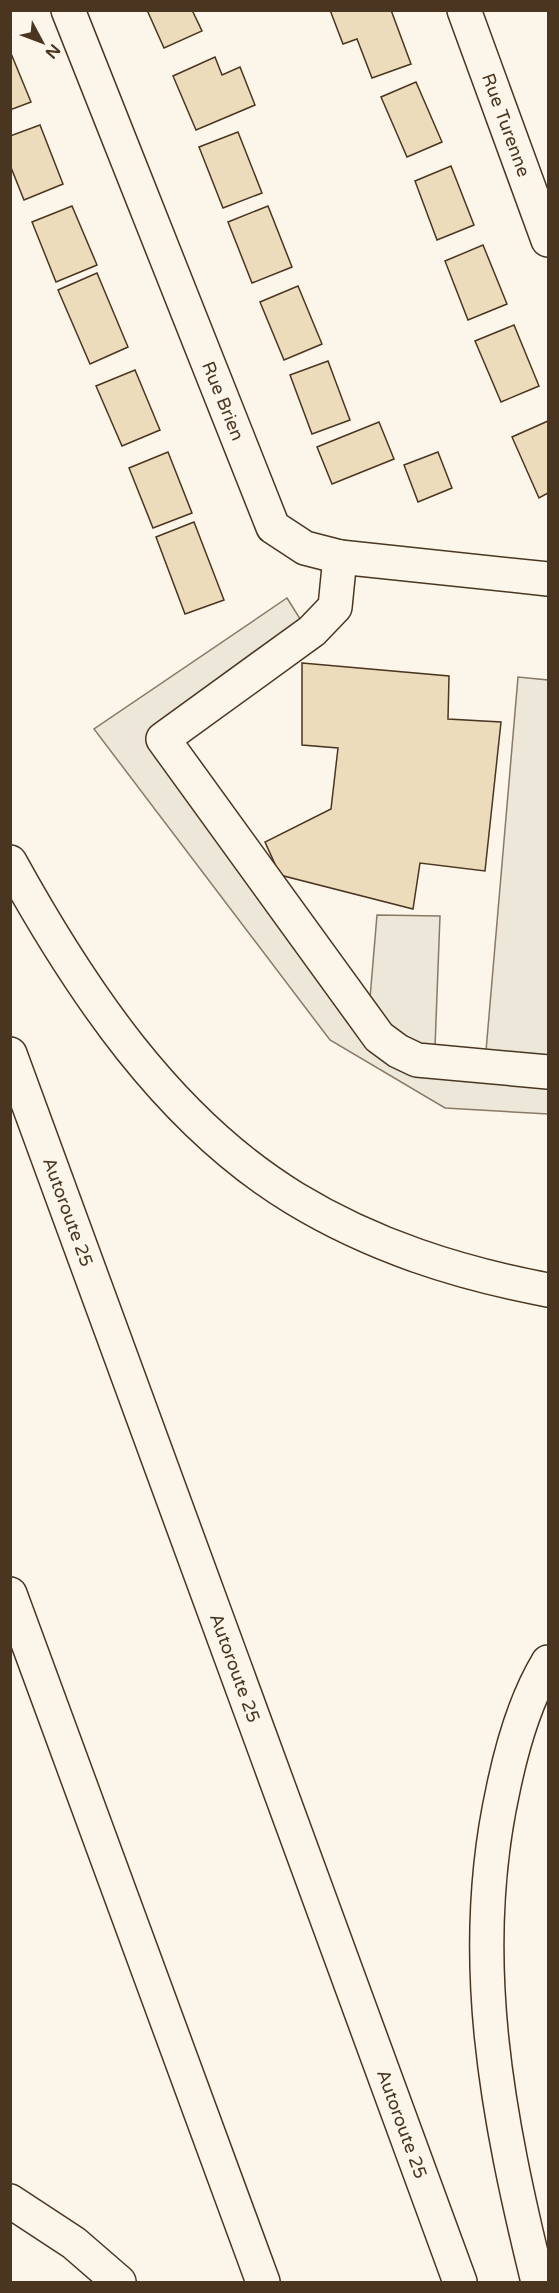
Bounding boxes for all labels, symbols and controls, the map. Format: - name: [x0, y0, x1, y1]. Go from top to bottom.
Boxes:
- north arrow: [12, 12, 72, 72]
- text: N: [41, 40, 64, 63]
- street label: Rue Turenne: [477, 70, 535, 180]
- street label: Rue Brien: [197, 358, 249, 444]
- street label: Autoroute 25: [38, 1154, 98, 1270]
- street label: Autoroute 25: [205, 1610, 265, 1726]
- street label: Autoroute 25: [372, 2066, 432, 2182]

